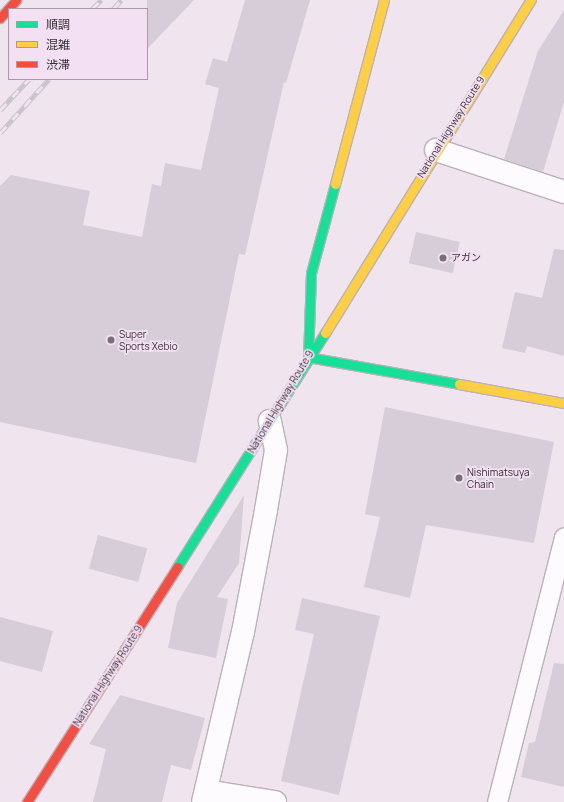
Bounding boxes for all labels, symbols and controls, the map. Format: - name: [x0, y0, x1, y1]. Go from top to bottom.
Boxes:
- legend: [8, 8, 148, 80]
- text: 順調: [46, 16, 70, 33]
- text: 混雑: [46, 36, 70, 53]
- text: 渋滞: [46, 56, 70, 73]
- street label: National Highway Route 9: [415, 74, 487, 180]
- place label: アガン: [451, 252, 481, 264]
- marker: アガン: [438, 253, 448, 263]
- place label: Super Sports Xebio: [119, 328, 178, 352]
- marker: Super Sports Xebio: [106, 335, 116, 345]
- street label: National Highway Route 9: [246, 349, 316, 455]
- place label: Nishimatsuya Chain: [467, 466, 530, 490]
- marker: Nishimatsuya Chain: [454, 473, 464, 483]
- street label: National Highway Route 9: [71, 623, 145, 729]

